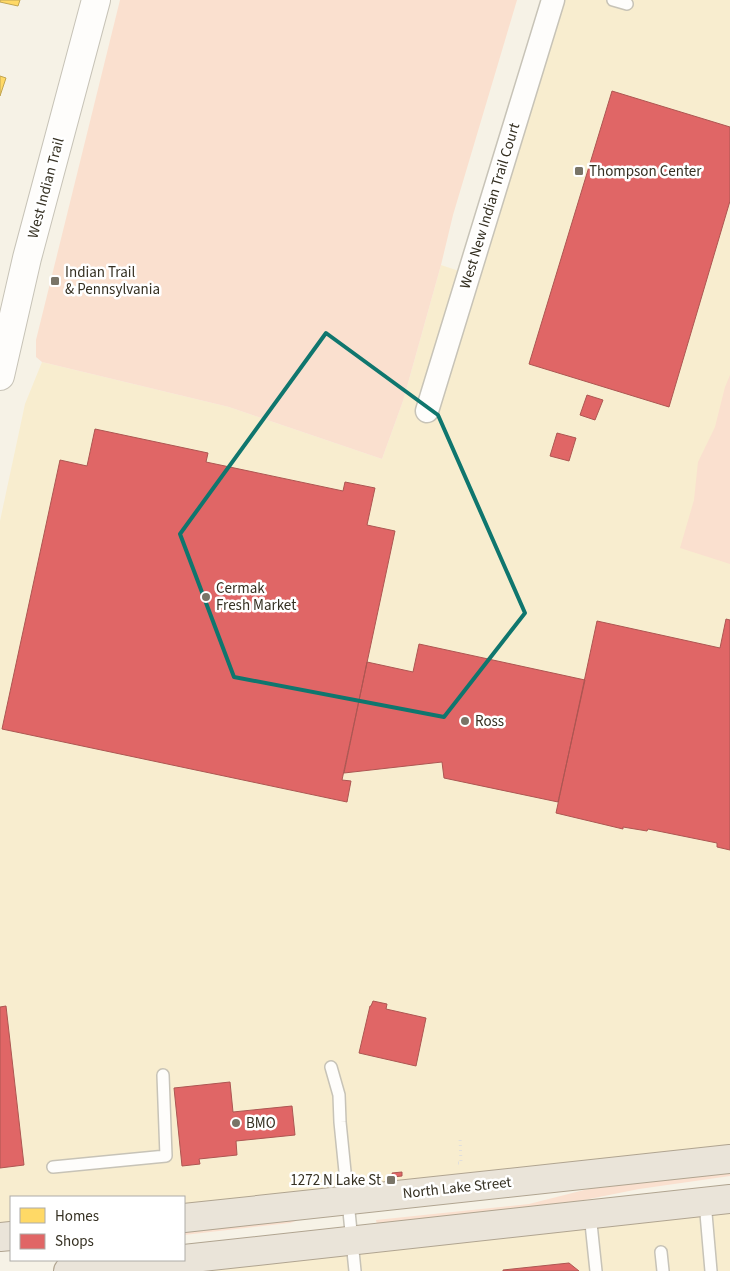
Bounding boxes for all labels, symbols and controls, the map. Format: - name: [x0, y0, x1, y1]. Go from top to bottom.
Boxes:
- street label: West New Indian Trail Court: [455, 120, 525, 292]
- street label: West Indian Trail: [22, 135, 70, 241]
- place label: Thompson Center: [589, 161, 702, 182]
- marker: Thompson Center: [573, 165, 585, 177]
- place label: Indian Trail & Pennsylvania: [65, 262, 160, 300]
- marker: Indian Trail & Pennsylvania: [49, 275, 61, 287]
- place label: Cermak Fresh Market: [216, 578, 296, 616]
- marker: Cermak Fresh Market: [200, 591, 212, 603]
- place label: Ross: [475, 711, 504, 732]
- marker: Ross: [459, 715, 471, 727]
- place label: BMO: [246, 1113, 276, 1134]
- marker: BMO: [230, 1117, 242, 1129]
- place label: 1272 N Lake St: [290, 1170, 381, 1191]
- street label: North Lake Street: [402, 1172, 512, 1204]
- marker: 1272 N Lake St: [385, 1174, 397, 1186]
- legend: [10, 1196, 185, 1261]
- text: Homes: [55, 1206, 99, 1227]
- text: Shops: [55, 1231, 94, 1252]

